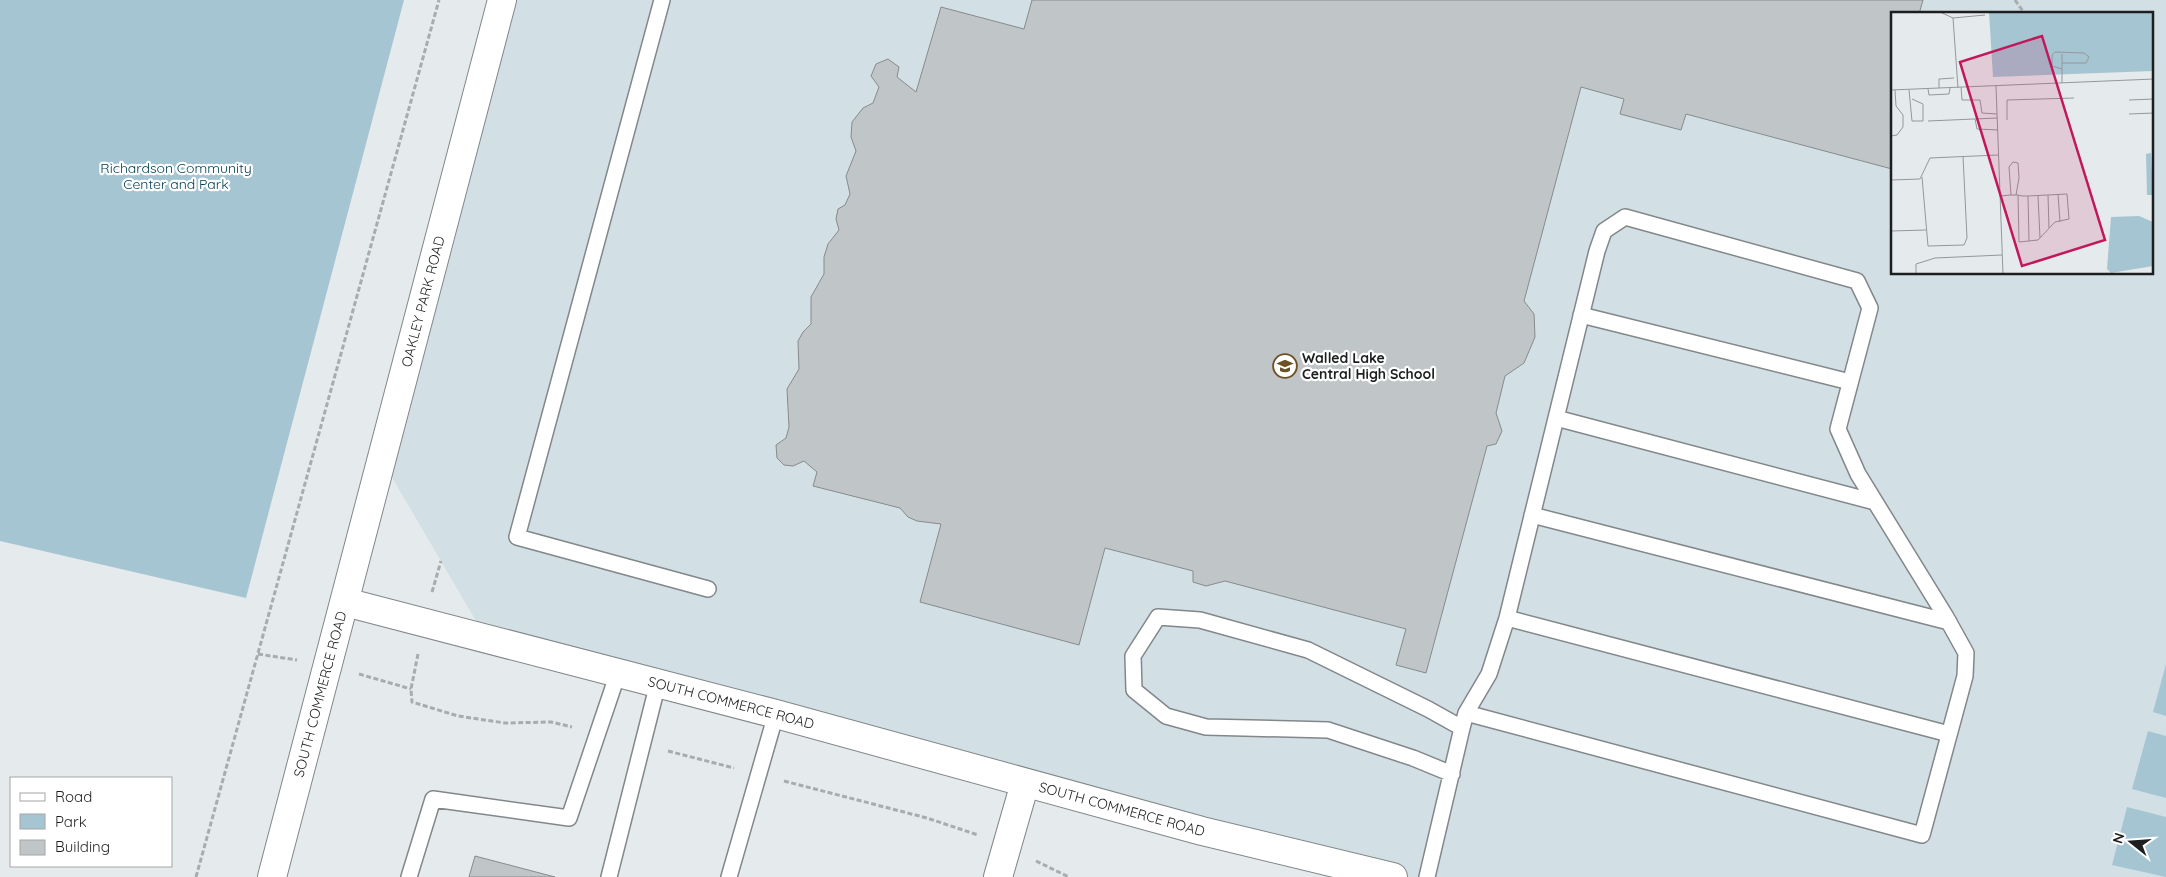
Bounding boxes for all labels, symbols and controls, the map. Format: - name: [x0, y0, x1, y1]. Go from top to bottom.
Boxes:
- inset map: [1891, 12, 2154, 275]
- park label: Richardson Community Center and Park: [100, 159, 252, 193]
- street label: OAKLEY PARK ROAD: [397, 234, 449, 369]
- place label: Walled Lake Central High School: [1302, 349, 1435, 383]
- school or university icon: Walled Lake Central High School: [1272, 353, 1298, 379]
- street label: SOUTH COMMERCE ROAD: [290, 609, 350, 779]
- street label: SOUTH COMMERCE ROAD: [646, 672, 816, 733]
- legend: [10, 777, 172, 867]
- street label: SOUTH COMMERCE ROAD: [1037, 778, 1207, 840]
- text: Road: [55, 787, 92, 806]
- text: Park: [55, 812, 87, 831]
- north arrow: [2106, 817, 2156, 867]
- text: N: [2108, 831, 2129, 846]
- text: Building: [55, 837, 110, 856]

